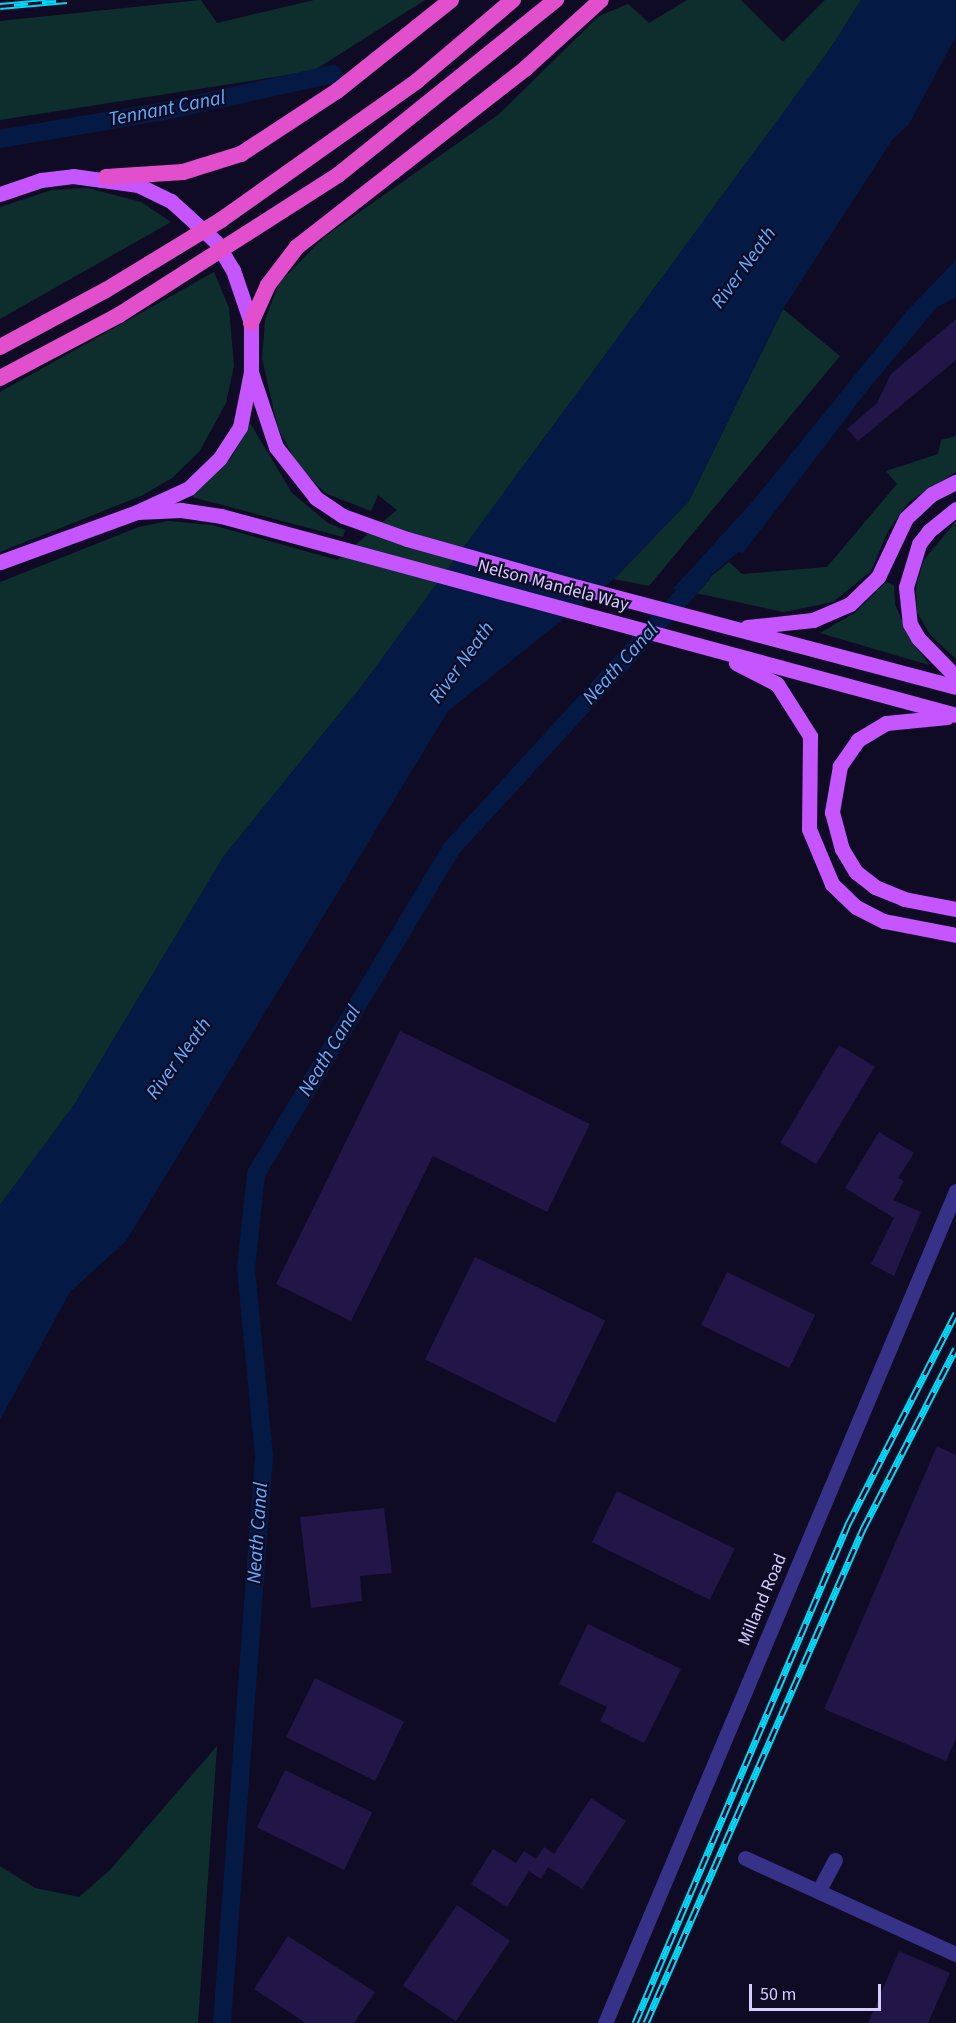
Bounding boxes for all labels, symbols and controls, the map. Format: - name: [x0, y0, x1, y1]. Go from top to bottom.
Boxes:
- water label: Tennant Canal: [106, 86, 228, 132]
- water label: River Neath: [706, 223, 782, 313]
- street label: Nelson Mandela Way: [475, 555, 631, 617]
- water label: River Neath: [424, 618, 500, 708]
- water label: Neath Canal: [578, 618, 664, 710]
- water label: Neath Canal: [294, 1001, 366, 1101]
- water label: River Neath: [141, 1014, 217, 1104]
- water label: Neath Canal: [242, 1482, 274, 1584]
- street label: Milland Road: [734, 1551, 792, 1649]
- scale bar: [752, 1972, 884, 2010]
- text: 50 m: [760, 1982, 796, 2007]

